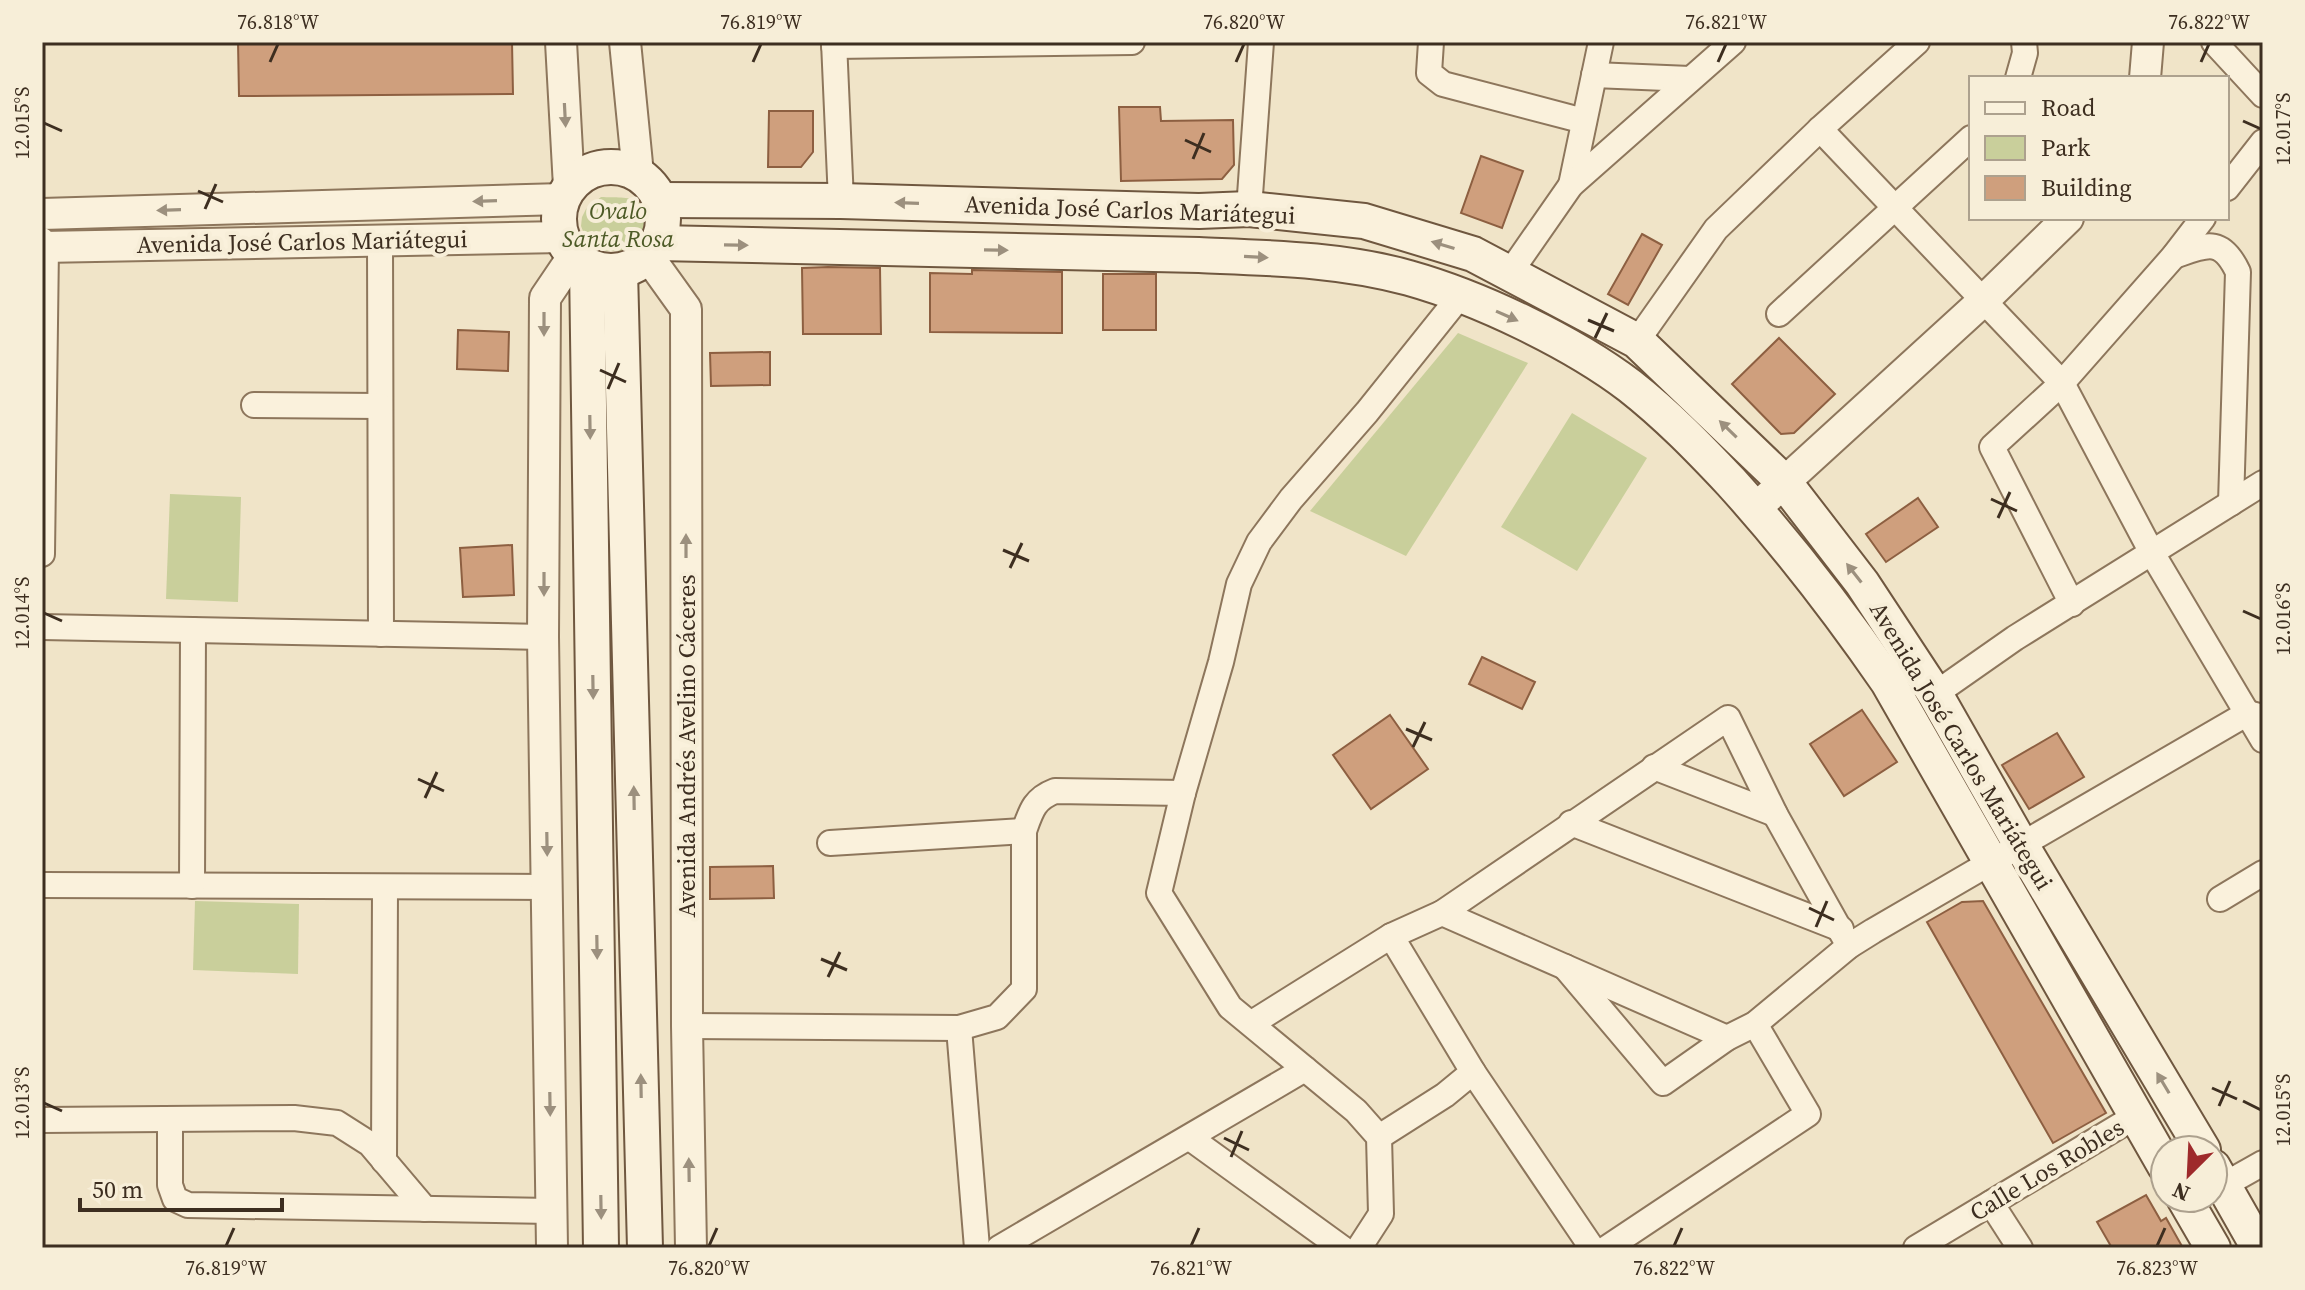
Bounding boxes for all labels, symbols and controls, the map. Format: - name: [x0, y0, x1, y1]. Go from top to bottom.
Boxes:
- text: 76.818°W: [237, 8, 320, 36]
- text: 76.819°W: [720, 8, 803, 36]
- text: 76.820°W: [1203, 8, 1286, 36]
- text: 76.821°W: [1685, 8, 1768, 36]
- text: 76.822°W: [2168, 8, 2251, 36]
- legend: [1969, 76, 2229, 220]
- text: 12.015°S: [8, 87, 36, 159]
- text: Road: [2041, 91, 2096, 124]
- text: 12.017°S: [2269, 93, 2297, 165]
- one-way arrow: [559, 103, 572, 128]
- text: Park: [2041, 131, 2091, 164]
- text: Building: [2041, 171, 2132, 204]
- street label: Avenida José Carlos Mariátegui: [964, 187, 1296, 232]
- one-way arrow: [472, 194, 497, 207]
- park label: Ovalo Santa Rosa: [562, 194, 674, 255]
- one-way arrow: [894, 197, 919, 209]
- one-way arrow: [156, 204, 181, 216]
- street label: Avenida José Carlos Mariátegui: [136, 222, 468, 261]
- one-way arrow: [1430, 238, 1454, 251]
- one-way arrow: [724, 239, 749, 251]
- one-way arrow: [984, 243, 1009, 256]
- one-way arrow: [1244, 251, 1269, 264]
- one-way arrow: [1495, 310, 1518, 323]
- one-way arrow: [538, 312, 551, 337]
- one-way arrow: [583, 415, 596, 440]
- one-way arrow: [1719, 421, 1738, 439]
- one-way arrow: [680, 533, 692, 558]
- one-way arrow: [1847, 563, 1863, 583]
- one-way arrow: [537, 572, 550, 597]
- street label: Avenida Andrés Avelino Cáceres: [670, 574, 703, 918]
- text: 12.014°S: [8, 577, 36, 649]
- text: 12.016°S: [2269, 583, 2297, 655]
- street label: Avenida José Carlos Mariátegui: [1862, 595, 2061, 896]
- one-way arrow: [587, 675, 599, 700]
- one-way arrow: [627, 785, 640, 810]
- one-way arrow: [541, 832, 553, 857]
- one-way arrow: [591, 935, 603, 960]
- text: 12.013°S: [8, 1067, 36, 1139]
- one-way arrow: [2156, 1072, 2170, 1094]
- one-way arrow: [635, 1073, 647, 1098]
- text: 12.015°S: [2269, 1074, 2297, 1146]
- one-way arrow: [544, 1092, 556, 1117]
- street label: Calle Los Robles: [1963, 1110, 2130, 1229]
- north arrow: [2149, 1134, 2229, 1214]
- one-way arrow: [683, 1157, 696, 1182]
- scale bar: [80, 1162, 282, 1212]
- text: 50 m: [92, 1173, 143, 1206]
- text: N: [2167, 1175, 2194, 1209]
- one-way arrow: [594, 1195, 607, 1220]
- text: 76.819°W: [185, 1254, 268, 1282]
- text: 76.820°W: [668, 1254, 751, 1282]
- text: 76.821°W: [1150, 1254, 1233, 1282]
- text: 76.822°W: [1633, 1254, 1716, 1282]
- text: 76.823°W: [2116, 1254, 2199, 1282]

